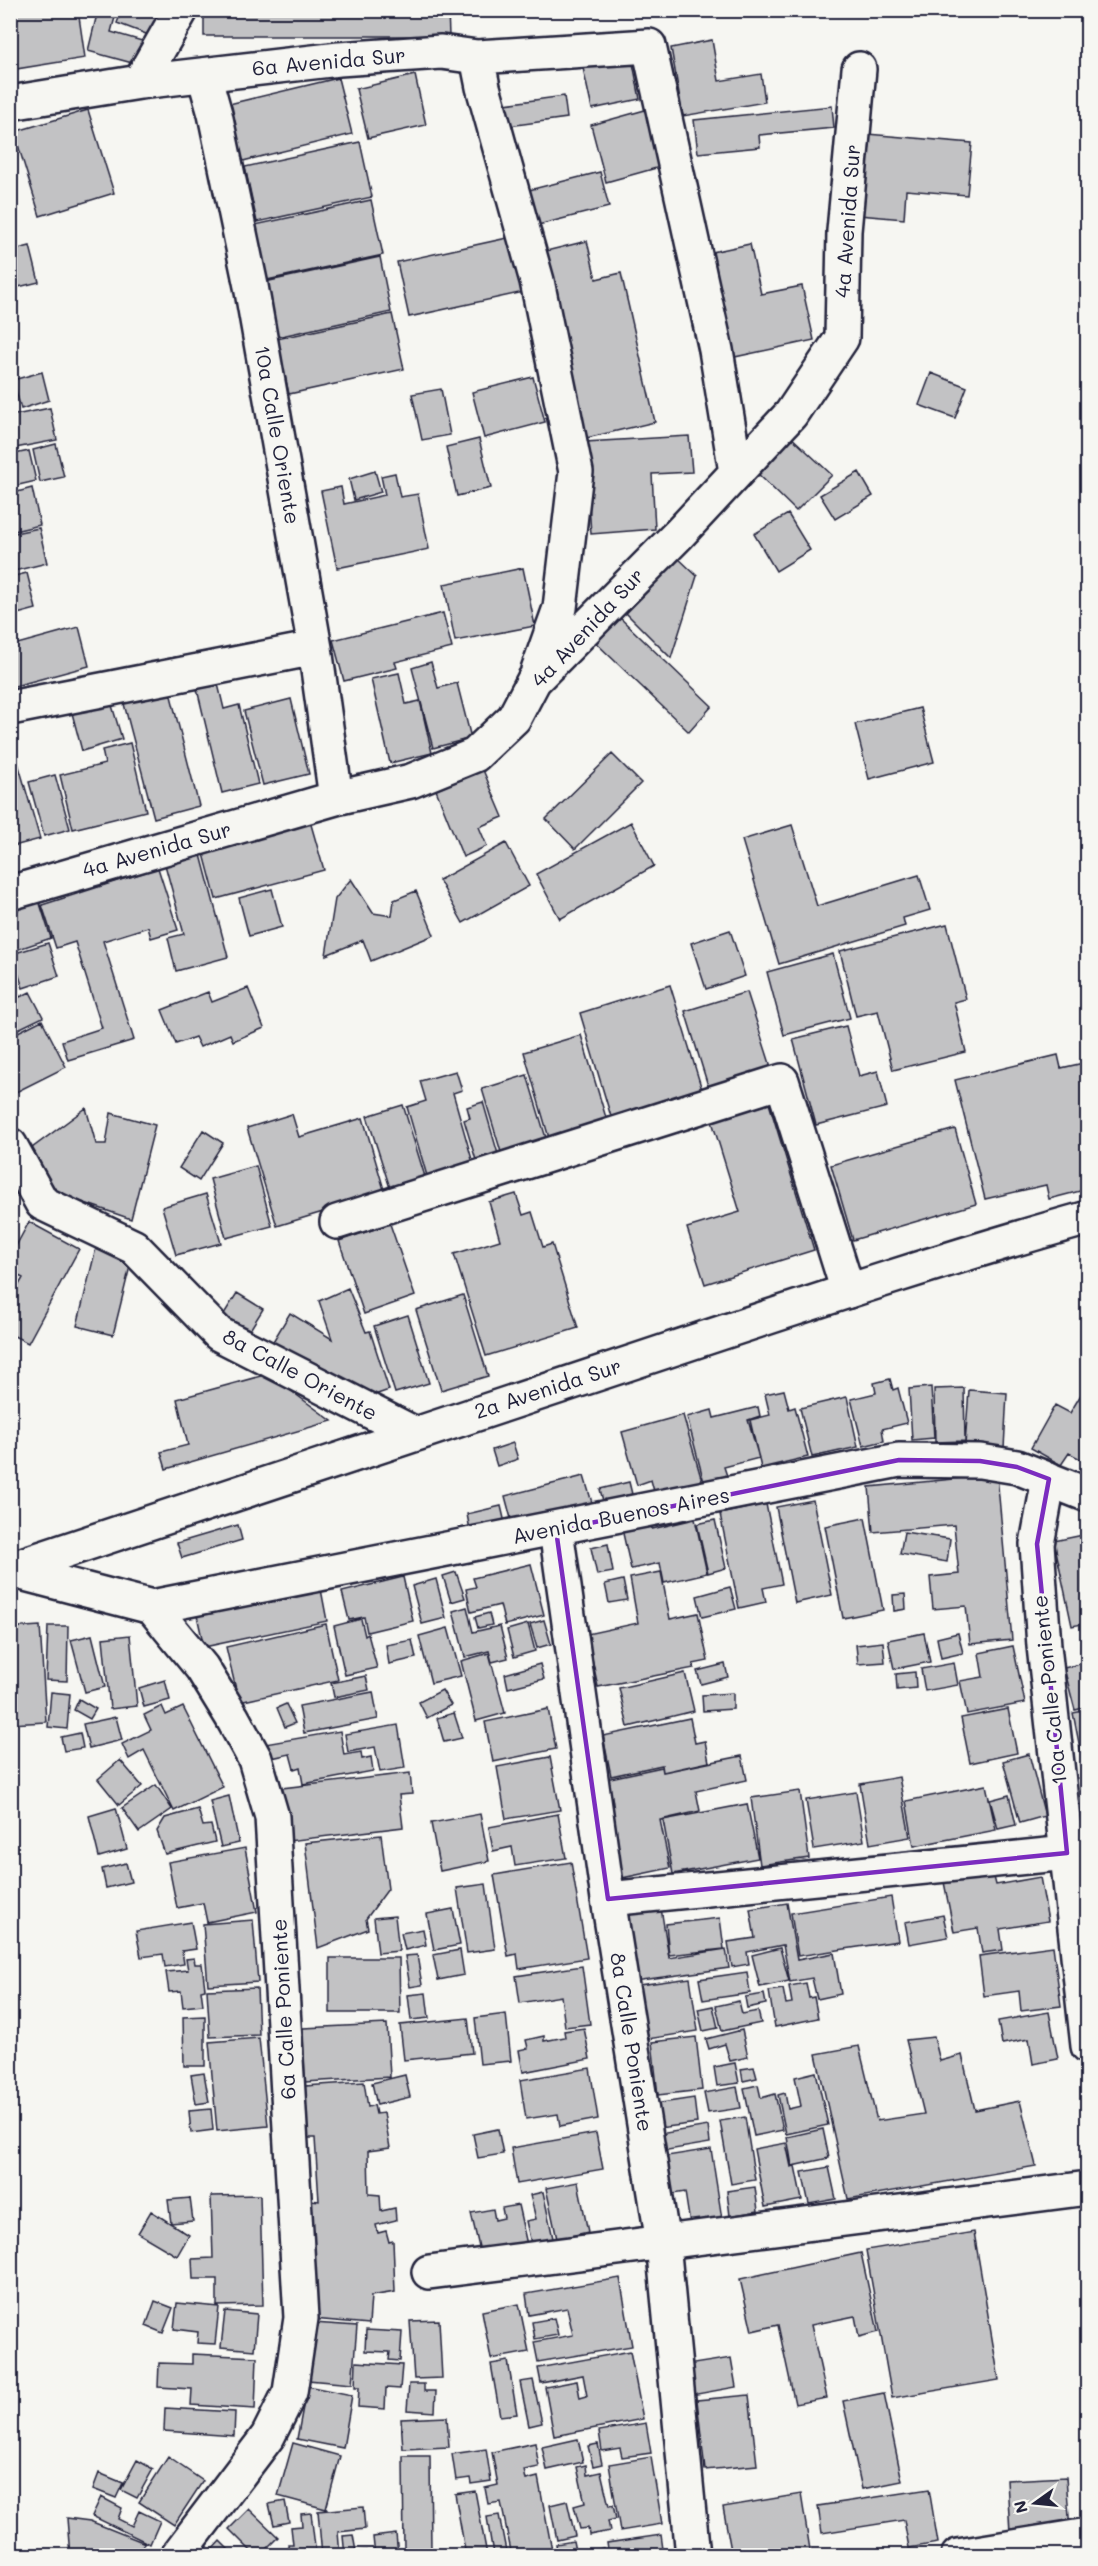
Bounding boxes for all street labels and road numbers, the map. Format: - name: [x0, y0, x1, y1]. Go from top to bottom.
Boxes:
- street label: 6a Avenida Sur: [251, 40, 407, 81]
- street label: 4a Avenida Sur: [828, 143, 865, 299]
- street label: 10a Calle Oriente: [249, 343, 307, 526]
- street label: 4a Avenida Sur: [525, 562, 649, 692]
- street label: 4a Avenida Sur: [79, 814, 234, 883]
- street label: 8a Calle Oriente: [219, 1322, 383, 1426]
- street label: 2a Avenida Sur: [471, 1351, 625, 1424]
- street label: Avenida Buenos Aires: [510, 1480, 732, 1549]
- street label: 10a Calle Poniente: [1025, 1594, 1072, 1786]
- street label: 6a Calle Poniente: [264, 1918, 301, 2100]
- street label: 8a Calle Poniente: [605, 1950, 660, 2133]

